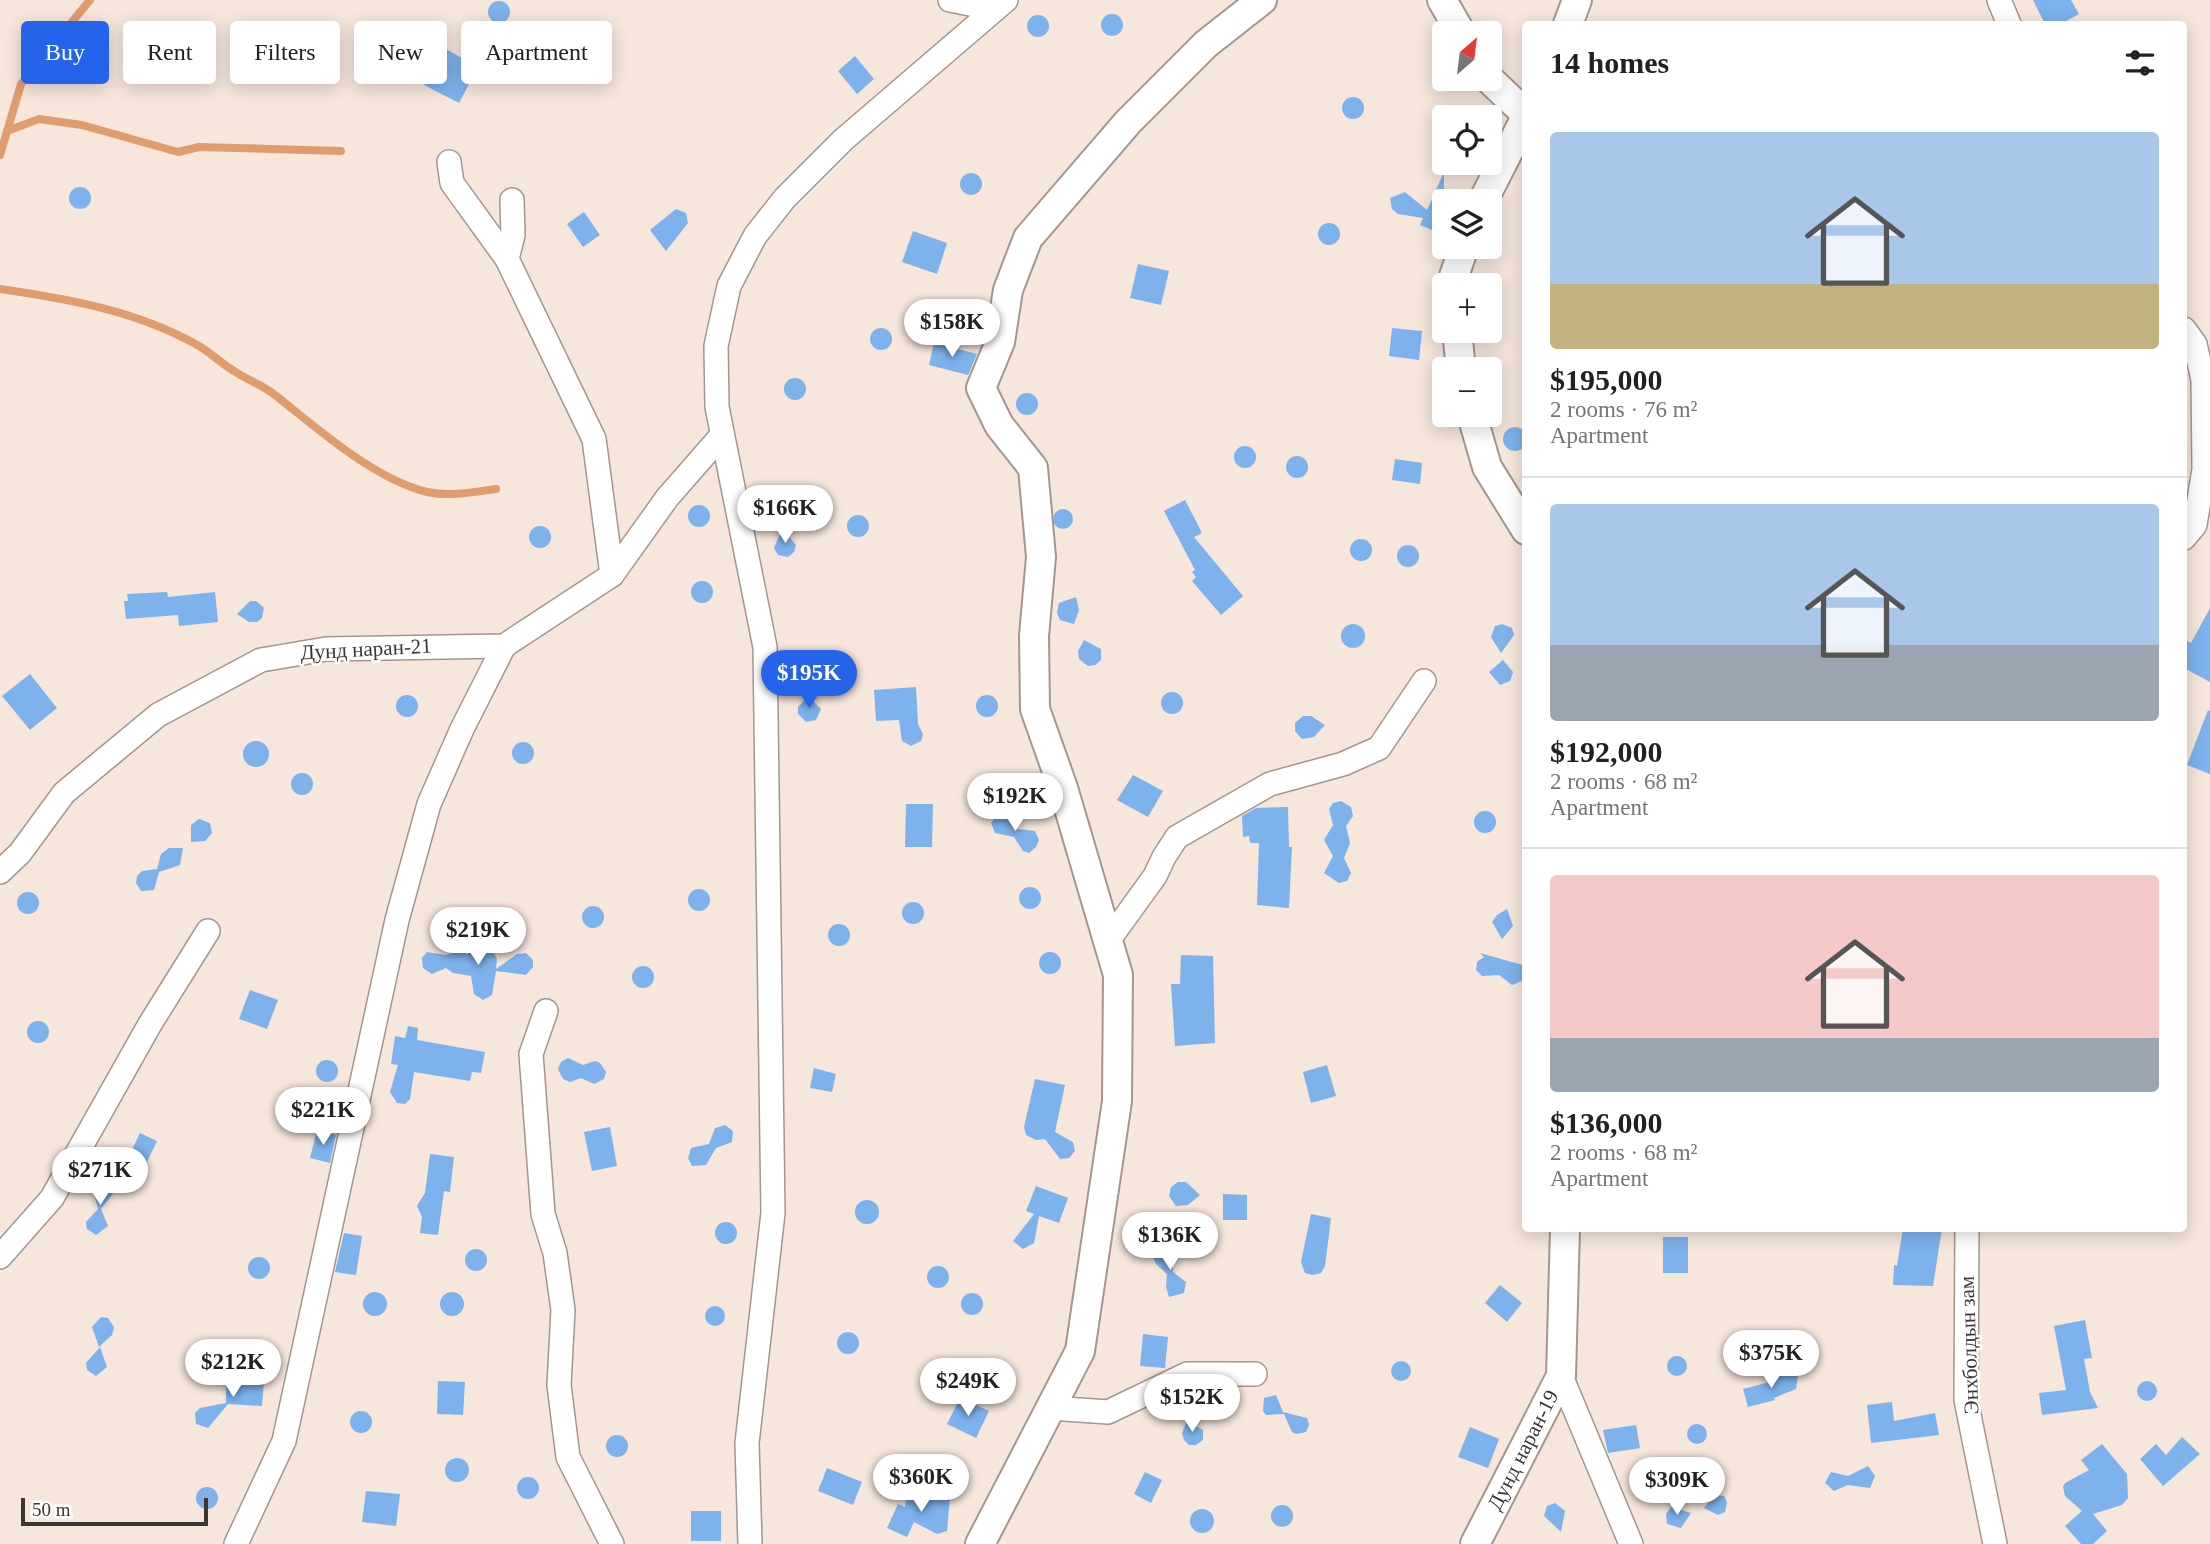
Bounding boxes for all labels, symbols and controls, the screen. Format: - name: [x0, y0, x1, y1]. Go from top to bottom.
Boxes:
- chip: Buy: [21, 21, 109, 84]
- chip: Rent: [123, 21, 216, 84]
- chip: Filters: [230, 21, 340, 84]
- chip: New: [354, 21, 447, 84]
- chip: Apartment: [461, 21, 612, 84]
- north arrow: [1432, 21, 1502, 91]
- map controls: [1432, 21, 1502, 427]
- icon: filters: [2121, 44, 2159, 82]
- text: 14 homes: [1550, 46, 1669, 79]
- button: locate: [1432, 105, 1502, 175]
- icon: home: [1792, 178, 1918, 304]
- button: layers: [1432, 189, 1502, 259]
- button: +: [1432, 273, 1502, 343]
- pin: $158K: [903, 300, 1001, 359]
- text: $158K: [920, 309, 984, 334]
- button: −: [1432, 357, 1502, 427]
- text: $195,000: [1550, 363, 1663, 396]
- text: 2 rooms · 76 m²: [1550, 397, 1697, 422]
- text: Apartment: [1550, 423, 1648, 448]
- pin: $166K: [736, 486, 834, 545]
- text: $166K: [753, 495, 817, 520]
- icon: home: [1792, 550, 1918, 676]
- street label: Дунд наран-21: [300, 634, 432, 664]
- pin: $195K: [760, 650, 858, 710]
- text: $195K: [777, 660, 841, 685]
- text: $192,000: [1550, 735, 1663, 768]
- text: 2 rooms · 68 m²: [1550, 769, 1697, 794]
- pin: $192K: [966, 774, 1064, 833]
- text: $192K: [983, 783, 1047, 808]
- text: Apartment: [1550, 795, 1648, 820]
- pin: $219K: [429, 908, 527, 967]
- text: $219K: [446, 917, 510, 942]
- icon: home: [1792, 921, 1918, 1047]
- pin: $221K: [274, 1088, 372, 1147]
- text: $221K: [291, 1097, 355, 1122]
- text: $136,000: [1550, 1106, 1663, 1139]
- text: 2 rooms · 68 m²: [1550, 1140, 1697, 1165]
- pin: $271K: [51, 1148, 149, 1207]
- text: $271K: [68, 1157, 132, 1182]
- text: Apartment: [1550, 1166, 1648, 1191]
- pin: $136K: [1121, 1212, 1219, 1272]
- text: $136K: [1138, 1222, 1202, 1247]
- street label: Энхболдын зам: [1955, 1275, 1983, 1415]
- pin: $375K: [1722, 1330, 1820, 1390]
- pin: $212K: [184, 1340, 282, 1399]
- text: $375K: [1739, 1340, 1803, 1365]
- text: $212K: [201, 1349, 265, 1374]
- pin: $249K: [919, 1358, 1017, 1418]
- text: $249K: [936, 1368, 1000, 1393]
- pin: $152K: [1143, 1374, 1241, 1434]
- text: $152K: [1160, 1384, 1224, 1409]
- street label: Дунд наран-19: [1482, 1386, 1564, 1514]
- pin: $360K: [872, 1454, 970, 1514]
- pin: $309K: [1628, 1458, 1726, 1517]
- text: $360K: [889, 1464, 953, 1489]
- text: $309K: [1645, 1467, 1709, 1492]
- scale bar: [21, 1495, 208, 1527]
- text: 50 m: [32, 1499, 71, 1520]

